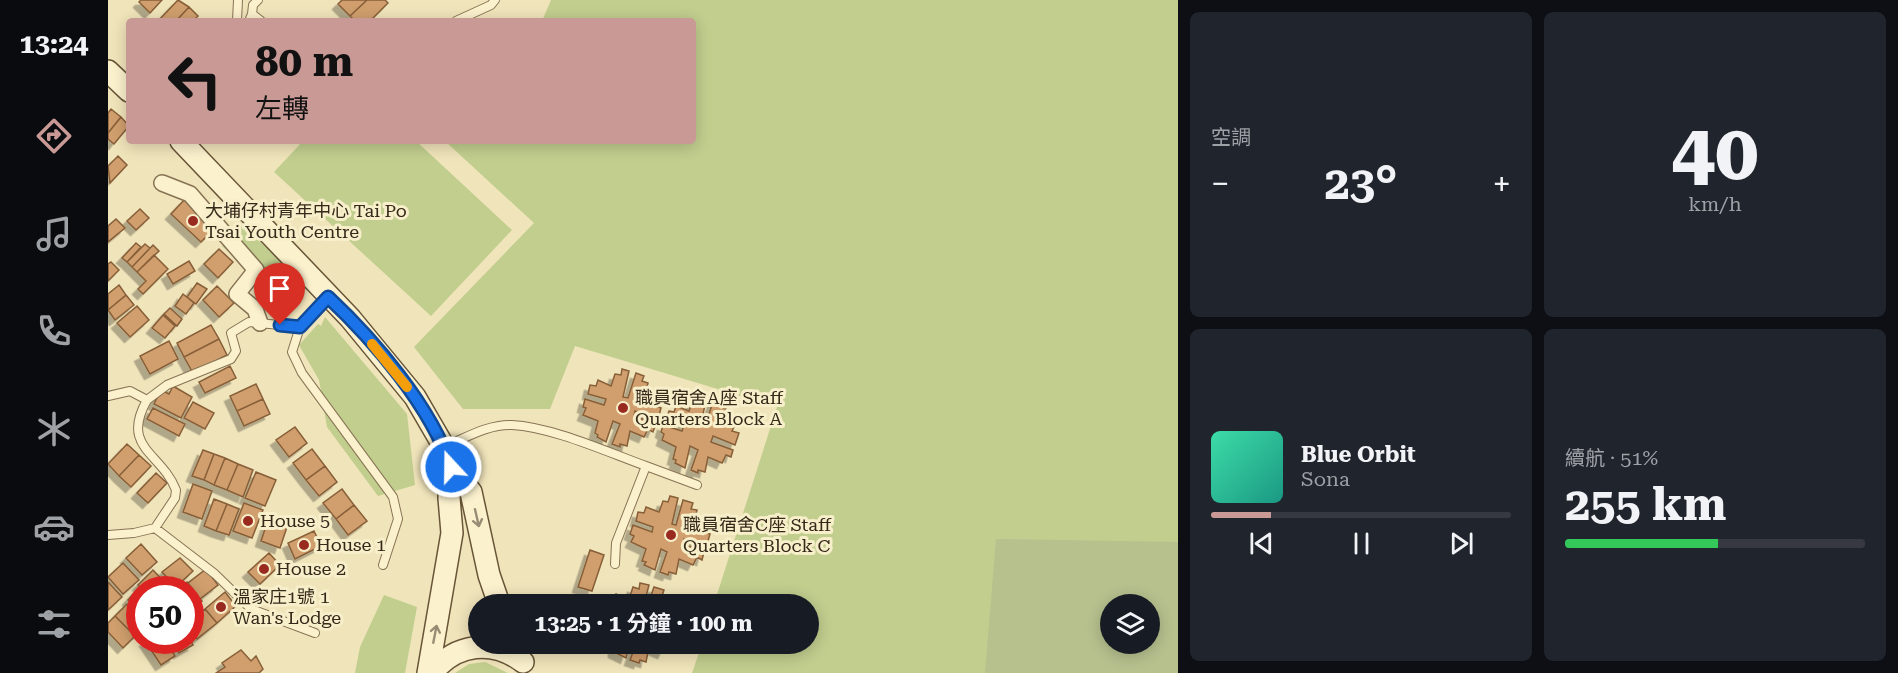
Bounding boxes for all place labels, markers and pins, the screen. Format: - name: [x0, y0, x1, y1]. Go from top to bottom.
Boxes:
- place label: 大埔仔村青年中心 Tai Po Tsai Youth Centre: [205, 200, 407, 242]
- marker: 大埔仔村青年中心 Tai Po Tsai Youth Centre: [186, 214, 200, 228]
- pin: [254, 263, 305, 325]
- place label: 職員宿舍A座 Staff Quarters Block A: [635, 387, 784, 429]
- marker: 職員宿舍A座 Staff Quarters Block A: [616, 401, 630, 415]
- place label: House 5: [260, 510, 330, 531]
- marker: House 5: [241, 514, 255, 528]
- place label: 職員宿舍C座 Staff Quarters Block C: [683, 514, 832, 556]
- marker: 職員宿舍C座 Staff Quarters Block C: [664, 528, 678, 542]
- place label: House 1: [316, 534, 386, 555]
- marker: House 1: [297, 538, 311, 552]
- place label: House 2: [276, 558, 346, 579]
- marker: House 2: [257, 562, 271, 576]
- place label: 溫家庄1號 1 Wan's Lodge: [233, 586, 341, 628]
- marker: 溫家庄1號 1 Wan's Lodge: [214, 600, 228, 614]

